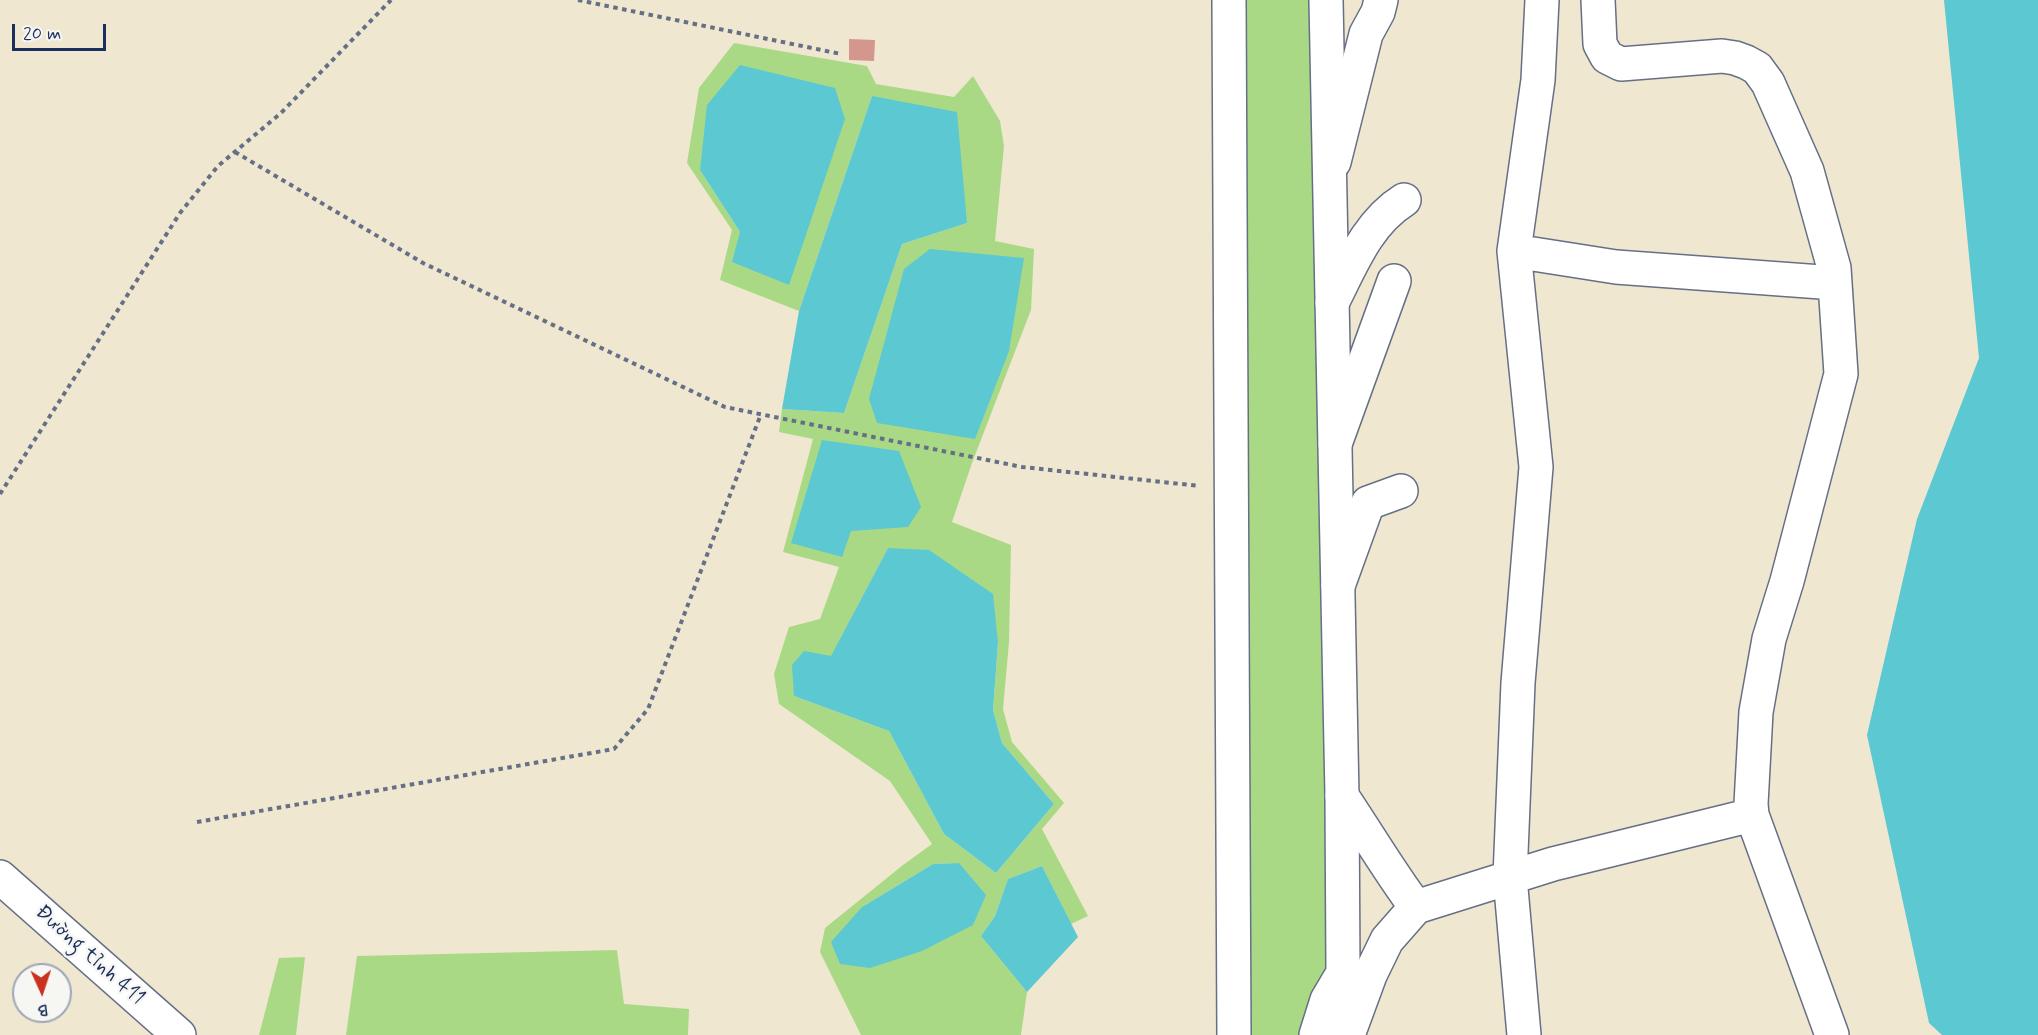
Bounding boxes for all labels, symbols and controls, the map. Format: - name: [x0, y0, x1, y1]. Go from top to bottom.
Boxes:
- scale bar: [15, 12, 110, 50]
- text: 20 m: [23, 22, 61, 46]
- street label: Đường tỉnh 411: [29, 900, 149, 1012]
- north arrow: [12, 963, 72, 1023]
- text: B: [37, 999, 48, 1020]

